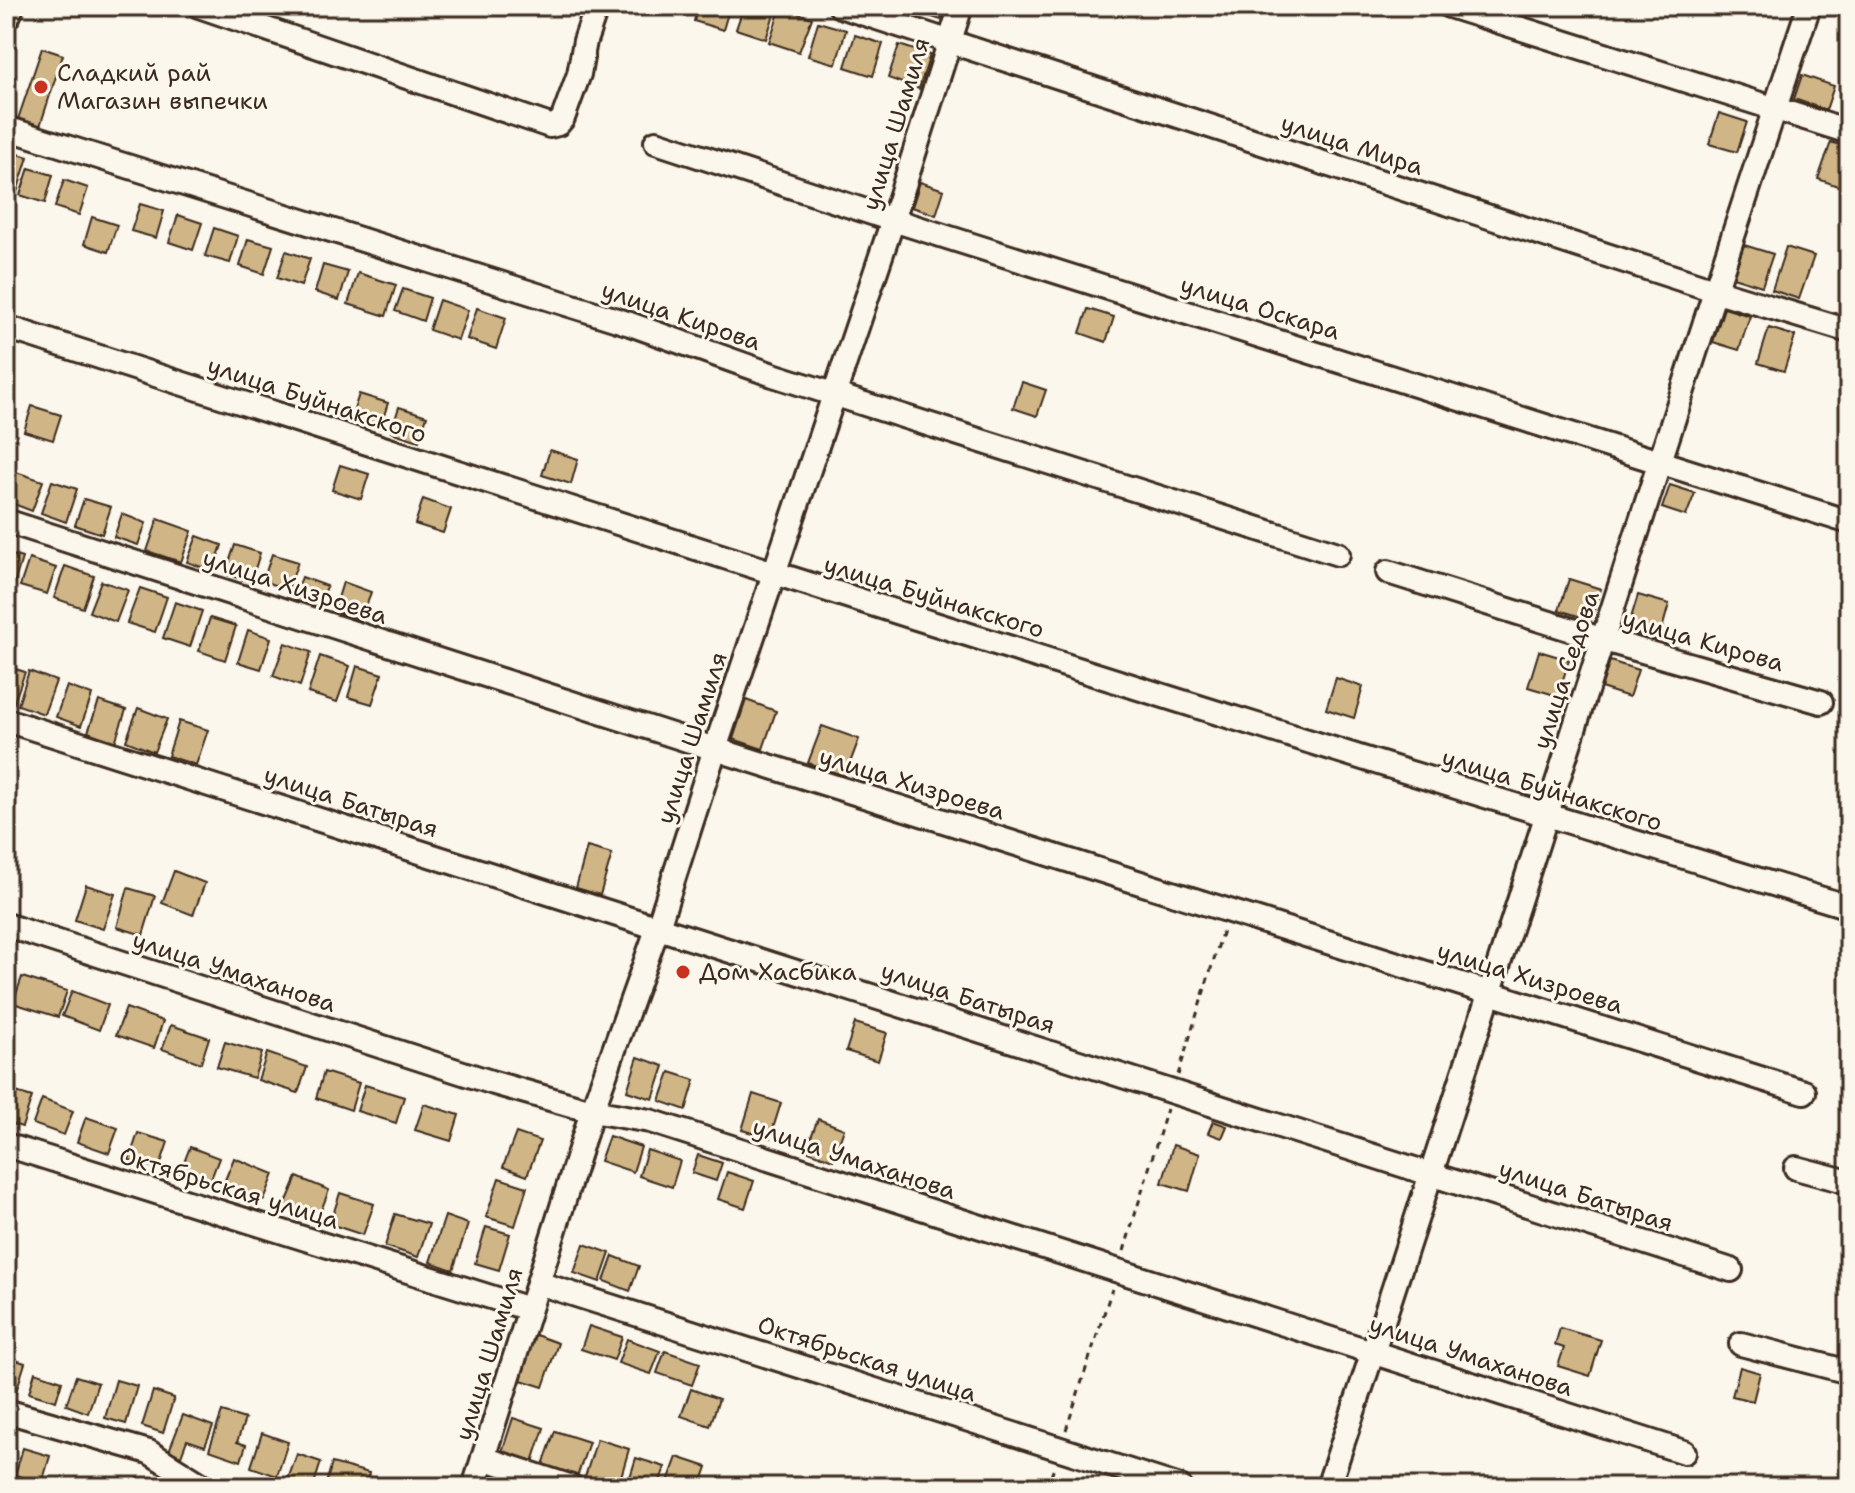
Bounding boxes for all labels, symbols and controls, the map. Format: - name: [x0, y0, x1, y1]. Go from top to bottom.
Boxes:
- street label: улица Шамиля: [855, 34, 937, 214]
- place label: Сладкий рай Магазин выпечки: [57, 57, 268, 117]
- marker: Сладкий рай Магазин выпечки: [32, 78, 50, 96]
- street label: улица Мира: [1277, 107, 1427, 183]
- street label: улица Оскара: [1176, 269, 1344, 347]
- street label: улица Кирова: [597, 274, 765, 358]
- street label: улица Буйнакского: [203, 349, 431, 451]
- street label: улица Хизроева: [198, 542, 392, 632]
- street label: улица Буйнакского: [820, 548, 1048, 646]
- street label: улица Седова: [1525, 587, 1607, 753]
- street label: улица Кирова: [1619, 603, 1788, 679]
- street label: улица Шамиля: [649, 648, 735, 828]
- street label: улица Хизроева: [815, 741, 1009, 827]
- street label: улица Буйнакского: [1438, 741, 1666, 839]
- street label: улица Батырая: [260, 759, 442, 845]
- street label: улица Умаханова: [128, 924, 340, 1020]
- street label: улица Хизроева: [1433, 935, 1627, 1021]
- street label: улица Батырая: [877, 955, 1059, 1041]
- place label: Дом Хасбика: [699, 956, 857, 988]
- marker: Дом Хасбика: [674, 963, 692, 981]
- street label: улица Умаханова: [748, 1111, 960, 1207]
- street label: Октябрьская улица: [115, 1139, 343, 1237]
- street label: улица Батырая: [1495, 1153, 1677, 1239]
- street label: улица Шамиля: [448, 1264, 530, 1444]
- street label: Октябрьская улица: [753, 1308, 981, 1410]
- street label: улица Умаханова: [1365, 1308, 1577, 1404]

